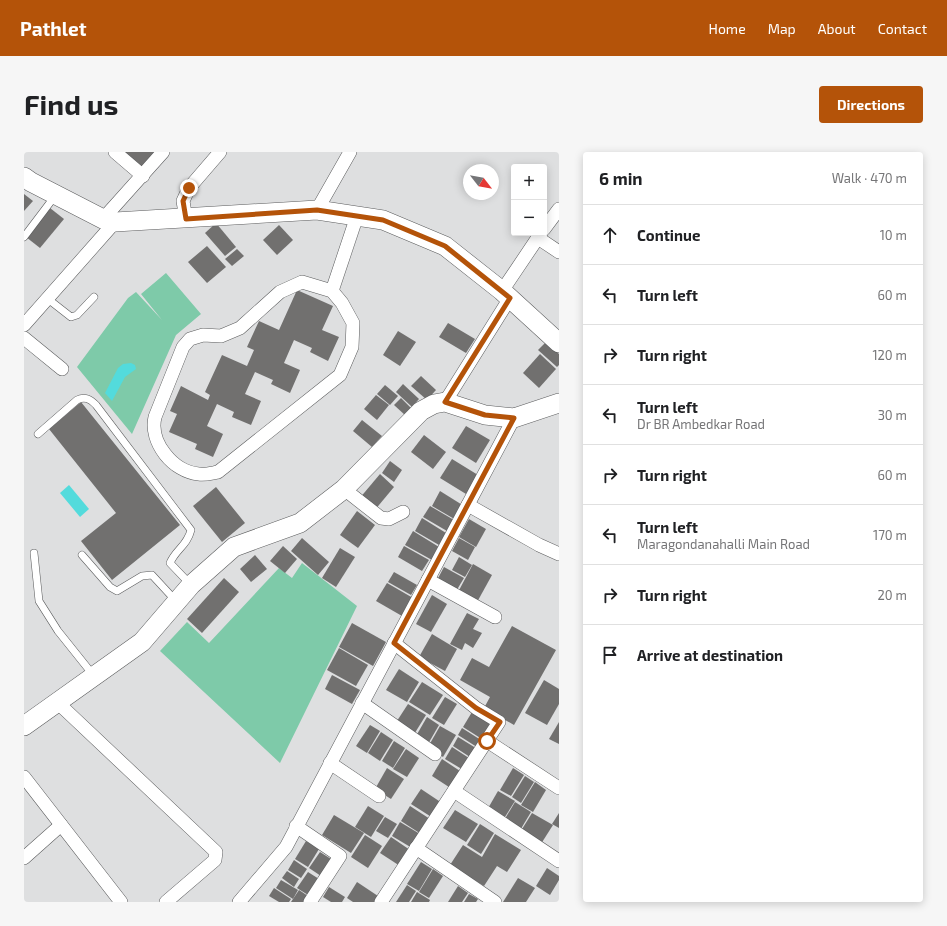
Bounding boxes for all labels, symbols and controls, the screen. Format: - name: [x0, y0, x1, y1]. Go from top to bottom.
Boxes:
- text: Pathlet: [20, 17, 86, 40]
- text: Home: [709, 20, 746, 37]
- text: Map: [768, 20, 796, 37]
- text: About: [818, 20, 856, 37]
- text: Contact: [878, 20, 927, 37]
- button: Directions: [819, 86, 923, 123]
- text: Find us: [24, 87, 118, 121]
- north arrow: [463, 164, 499, 200]
- map controls: [511, 164, 547, 236]
- button: +: [511, 164, 547, 200]
- text: 6 min: [599, 168, 643, 188]
- text: Walk · 470 m: [832, 170, 907, 186]
- route end: [180, 179, 198, 197]
- button: −: [511, 200, 547, 236]
- icon: ahead: [599, 224, 621, 246]
- text: Continue: [637, 226, 700, 244]
- text: 10 m: [880, 227, 907, 243]
- icon: left: [599, 284, 621, 306]
- text: Turn left: [637, 286, 698, 304]
- text: 60 m: [877, 287, 907, 303]
- icon: right: [599, 344, 621, 366]
- text: Turn right: [637, 346, 707, 364]
- text: 120 m: [872, 347, 907, 363]
- text: Turn left: [637, 398, 698, 416]
- icon: left: [599, 404, 621, 426]
- text: 30 m: [878, 407, 907, 423]
- text: Dr BR Ambedkar Road: [637, 416, 765, 432]
- icon: right: [599, 464, 621, 486]
- text: Turn right: [637, 466, 707, 484]
- text: 60 m: [877, 467, 907, 483]
- text: Turn left: [637, 518, 698, 536]
- icon: left: [599, 524, 621, 546]
- text: 170 m: [873, 527, 907, 543]
- text: Maragondanahalli Main Road: [637, 536, 810, 552]
- icon: right: [599, 584, 621, 606]
- text: Turn right: [637, 586, 707, 604]
- text: 20 m: [878, 587, 907, 603]
- icon: arrive: [599, 644, 621, 666]
- text: Arrive at destination: [637, 646, 783, 664]
- route start: [478, 732, 496, 750]

